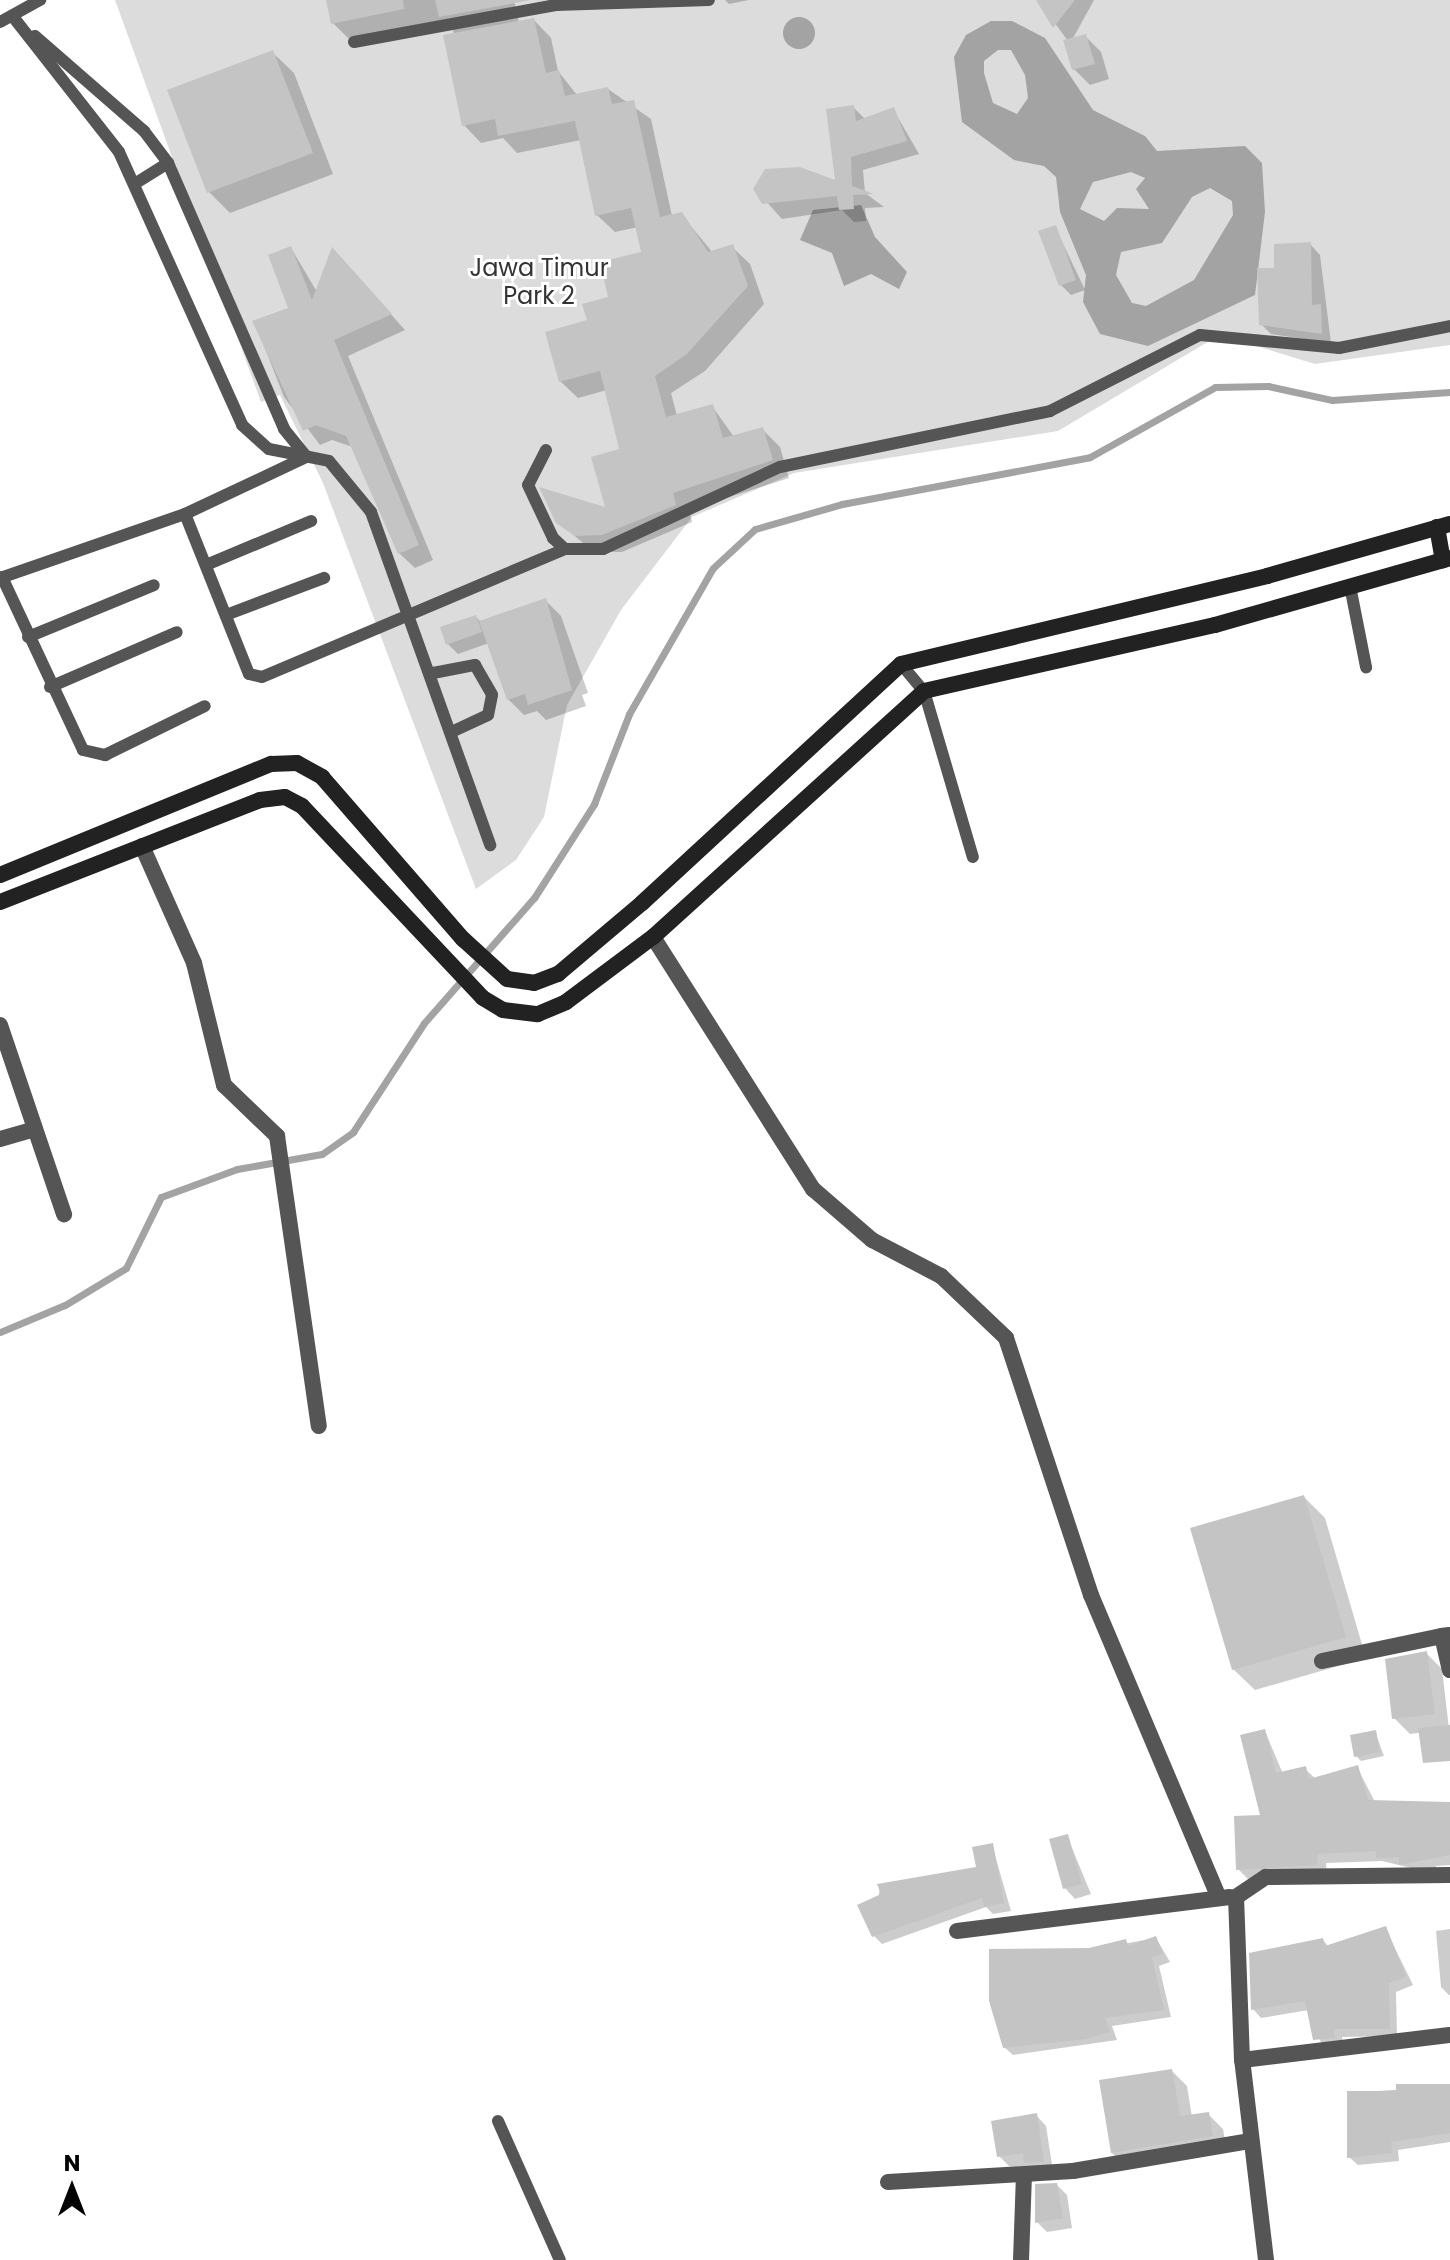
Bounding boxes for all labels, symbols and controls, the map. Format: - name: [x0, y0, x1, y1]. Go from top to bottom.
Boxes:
- park label: Jawa Timur Park 2: [469, 254, 609, 310]
- north arrow: [32, 2148, 112, 2228]
- text: N: [64, 2148, 80, 2179]

